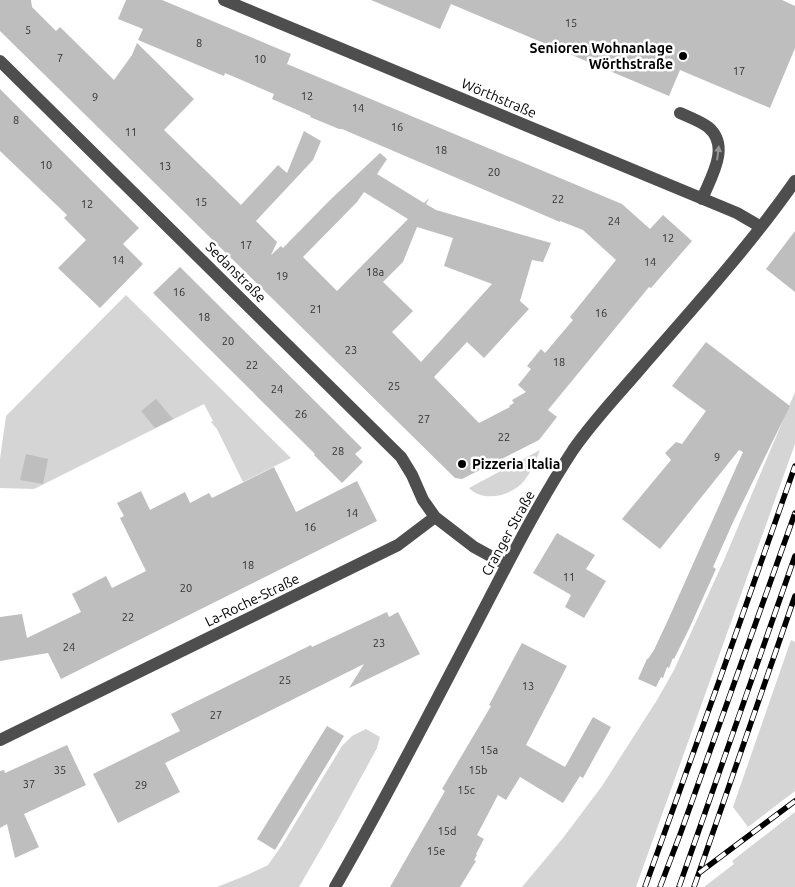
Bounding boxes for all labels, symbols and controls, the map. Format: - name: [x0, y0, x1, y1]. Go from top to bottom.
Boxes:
- house number: 15: [565, 17, 577, 29]
- house number: 5: [25, 24, 31, 36]
- house number: 8: [196, 37, 202, 49]
- place label: Senioren Wohnanlage Wörthstraße: [530, 40, 673, 72]
- marker: Senioren Wohnanlage Wörthstraße: [677, 50, 689, 62]
- house number: 7: [57, 52, 63, 64]
- house number: 10: [254, 53, 266, 65]
- house number: 17: [733, 65, 745, 77]
- street label: Wörthstraße: [459, 75, 539, 121]
- house number: 12: [301, 90, 313, 102]
- house number: 9: [92, 91, 98, 103]
- house number: 14: [352, 102, 364, 114]
- house number: 8: [13, 114, 19, 126]
- house number: 16: [391, 121, 403, 133]
- house number: 11: [125, 126, 137, 138]
- house number: 18: [435, 144, 447, 156]
- one-way arrow: [714, 145, 722, 161]
- house number: 10: [40, 159, 52, 171]
- house number: 13: [159, 160, 171, 172]
- house number: 20: [488, 166, 500, 178]
- house number: 22: [552, 193, 564, 205]
- house number: 15: [195, 196, 207, 208]
- house number: 12: [81, 198, 93, 210]
- house number: 24: [608, 215, 620, 227]
- house number: 12: [662, 232, 674, 244]
- street label: Sedanstraße: [203, 239, 269, 305]
- house number: 17: [240, 239, 252, 251]
- house number: 14: [112, 254, 124, 266]
- house number: 14: [644, 256, 656, 268]
- house number: 18a: [366, 266, 384, 278]
- house number: 19: [276, 270, 288, 282]
- house number: 16: [173, 286, 185, 298]
- house number: 21: [310, 303, 322, 315]
- house number: 16: [595, 307, 607, 319]
- house number: 18: [198, 311, 210, 323]
- house number: 20: [222, 335, 234, 347]
- house number: 23: [345, 344, 357, 356]
- house number: 18: [553, 356, 565, 368]
- house number: 22: [246, 359, 258, 371]
- house number: 25: [388, 380, 400, 392]
- house number: 24: [271, 383, 283, 395]
- house number: 26: [295, 408, 307, 420]
- house number: 27: [418, 413, 430, 425]
- house number: 22: [498, 431, 510, 443]
- house number: 28: [332, 445, 344, 457]
- house number: 9: [714, 451, 720, 463]
- place label: Pizzeria Italia: [472, 456, 560, 472]
- marker: Pizzeria Italia: [456, 458, 468, 470]
- street label: Cranger Straße: [478, 488, 538, 578]
- house number: 14: [346, 507, 358, 519]
- house number: 16: [304, 521, 316, 533]
- house number: 18: [242, 559, 254, 571]
- street label: La-Roche-Straße: [202, 570, 302, 630]
- house number: 11: [563, 571, 575, 583]
- house number: 20: [180, 582, 192, 594]
- house number: 22: [122, 611, 134, 623]
- house number: 23: [373, 637, 385, 649]
- house number: 24: [63, 641, 75, 653]
- house number: 25: [279, 674, 291, 686]
- house number: 13: [522, 680, 534, 692]
- house number: 27: [210, 709, 222, 721]
- house number: 15a: [480, 744, 498, 756]
- house number: 35: [54, 764, 66, 776]
- house number: 15b: [469, 764, 487, 776]
- house number: 37: [23, 778, 35, 790]
- house number: 29: [135, 779, 147, 791]
- house number: 15c: [457, 784, 475, 796]
- house number: 15d: [438, 825, 456, 837]
- house number: 15e: [427, 845, 445, 857]

